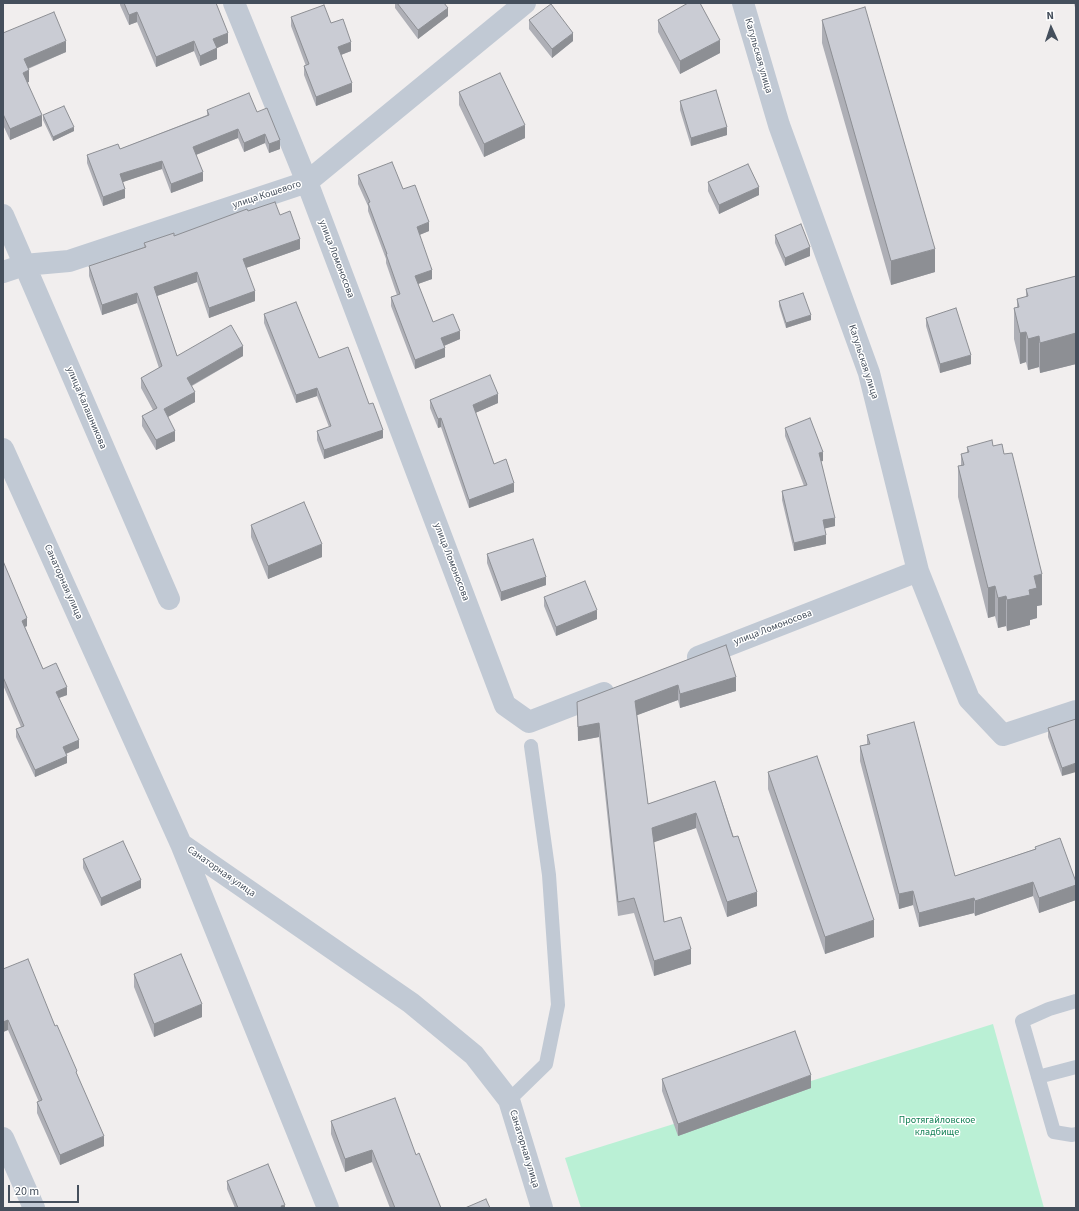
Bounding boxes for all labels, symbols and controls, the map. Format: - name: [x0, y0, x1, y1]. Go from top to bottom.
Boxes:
- north arrow: [1031, 8, 1071, 48]
- text: N: [1046, 8, 1054, 23]
- street label: Кагульская улица: [742, 17, 774, 95]
- street label: улица Кошевого: [231, 178, 303, 212]
- street label: улица Ломоносова: [316, 218, 356, 300]
- street label: Кагульская улица: [845, 323, 881, 401]
- street label: улица Калашникова: [63, 365, 109, 451]
- street label: улица Ломоносова: [431, 521, 471, 603]
- street label: Санаторная улица: [41, 543, 85, 621]
- street label: улица Ломоносова: [732, 608, 814, 648]
- street label: Санаторная улица: [184, 844, 258, 900]
- street label: Санаторная улица: [506, 1109, 542, 1189]
- park label: Протягайловское кладбище: [899, 1115, 975, 1138]
- scale bar: [10, 1177, 81, 1203]
- text: 20 m: [15, 1183, 39, 1200]

